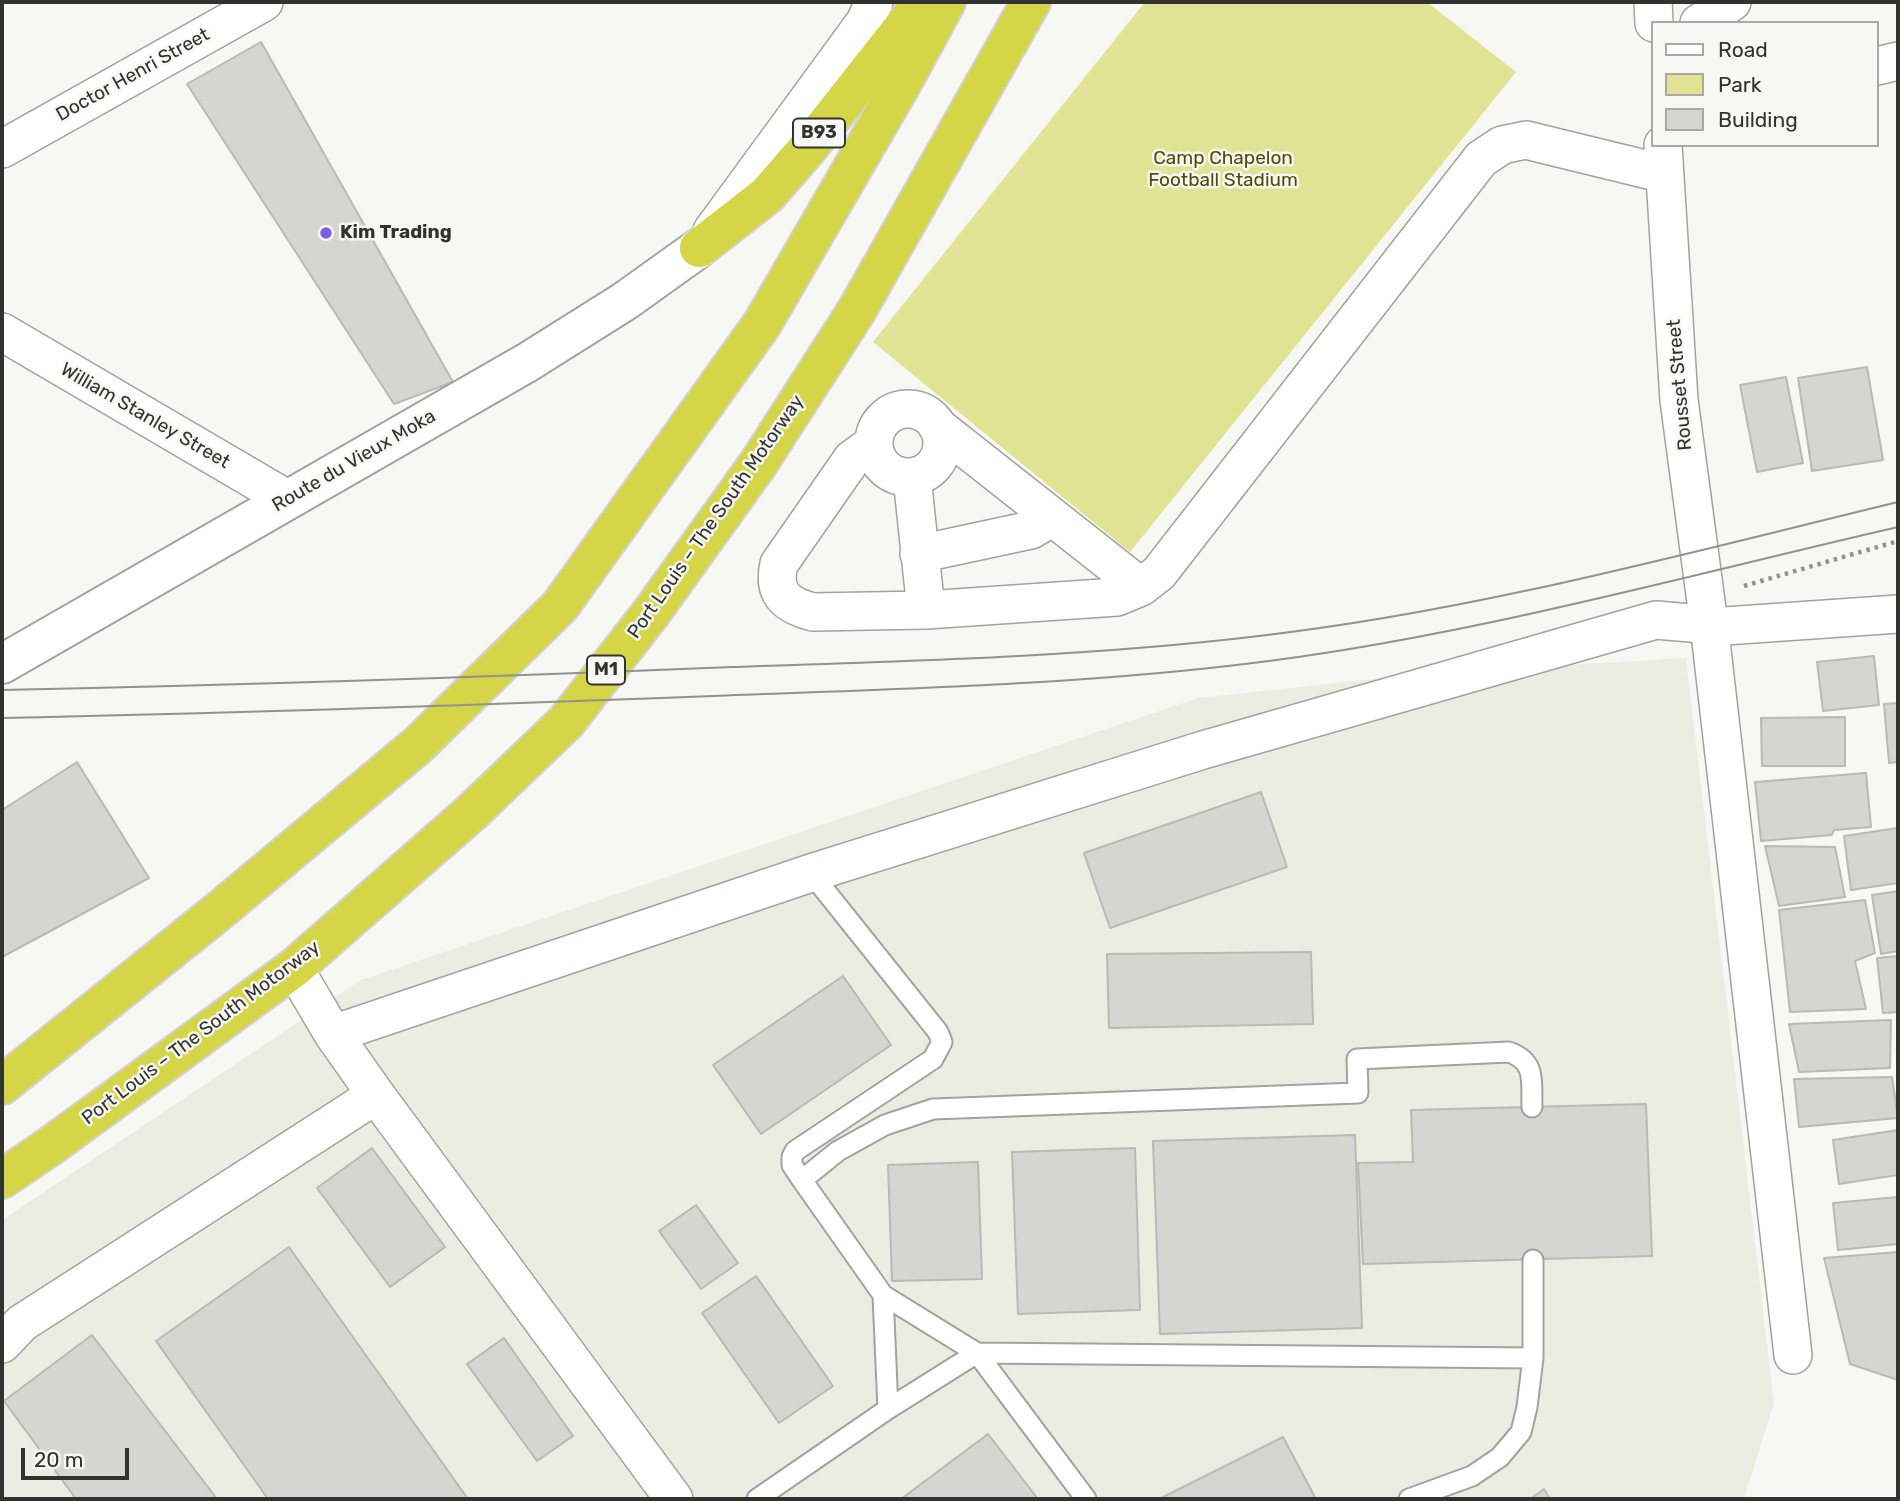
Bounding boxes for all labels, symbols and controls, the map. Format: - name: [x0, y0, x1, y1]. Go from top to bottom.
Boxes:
- legend: [1652, 21, 1879, 147]
- street label: Doctor Henri Street: [52, 23, 214, 127]
- text: Road: [1718, 37, 1768, 62]
- text: Park: [1718, 72, 1762, 97]
- text: Building: [1718, 107, 1798, 132]
- road number: B93: [793, 118, 845, 148]
- park label: Camp Chapelon Football Stadium: [1148, 148, 1298, 192]
- place label: Kim Trading: [340, 222, 452, 244]
- marker: Kim Trading: [318, 225, 334, 241]
- street label: Rousset Street: [1663, 318, 1697, 452]
- street label: William Stanley Street: [56, 358, 234, 474]
- street label: Port Louis – The South Motorway: [623, 391, 809, 643]
- street label: Route du Vieux Moka: [268, 405, 440, 517]
- road number: M1: [587, 656, 625, 684]
- street label: Port Louis – The South Motorway: [78, 936, 324, 1130]
- scale bar: [24, 1434, 133, 1478]
- text: 20 m: [34, 1447, 83, 1472]

